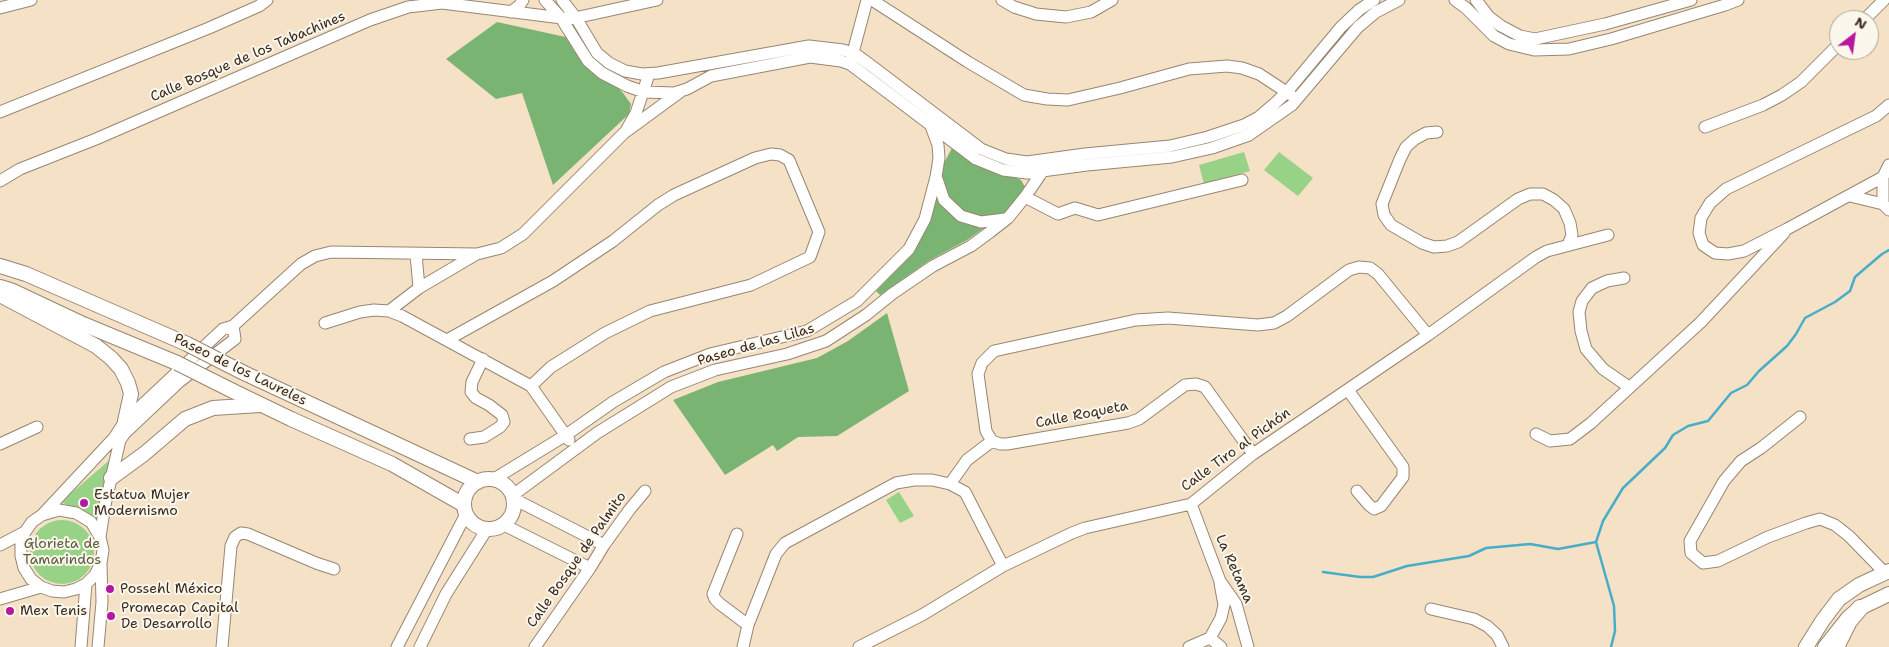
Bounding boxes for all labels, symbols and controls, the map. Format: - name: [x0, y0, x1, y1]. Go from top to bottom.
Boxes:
- street label: Calle Bosque de los Tabachines: [148, 8, 348, 106]
- north arrow: [1829, 10, 1879, 60]
- text: N: [1852, 12, 1870, 33]
- street label: Paseo de las Lilas: [696, 320, 816, 370]
- street label: Paseo de los Laureles: [171, 331, 309, 409]
- street label: Calle Roqueta: [1034, 398, 1130, 432]
- street label: Calle Tiro al Pichón: [1178, 405, 1294, 495]
- place label: Estatua Mujer Modernismo: [94, 487, 190, 520]
- street label: Calle Bosque de Palmito: [524, 489, 630, 631]
- marker: Estatua Mujer Modernismo: [78, 497, 90, 509]
- street label: La Retama: [1211, 532, 1257, 606]
- park label: Glorieta de Tamarindos: [23, 536, 101, 568]
- place label: Possehl México: [120, 581, 222, 597]
- marker: Possehl México: [104, 583, 116, 595]
- place label: Promecap Capital De Desarrollo: [121, 600, 239, 632]
- place label: Mex Tenis: [20, 603, 87, 619]
- marker: Mex Tenis: [4, 605, 16, 617]
- marker: Promecap Capital De Desarrollo: [105, 610, 117, 622]

